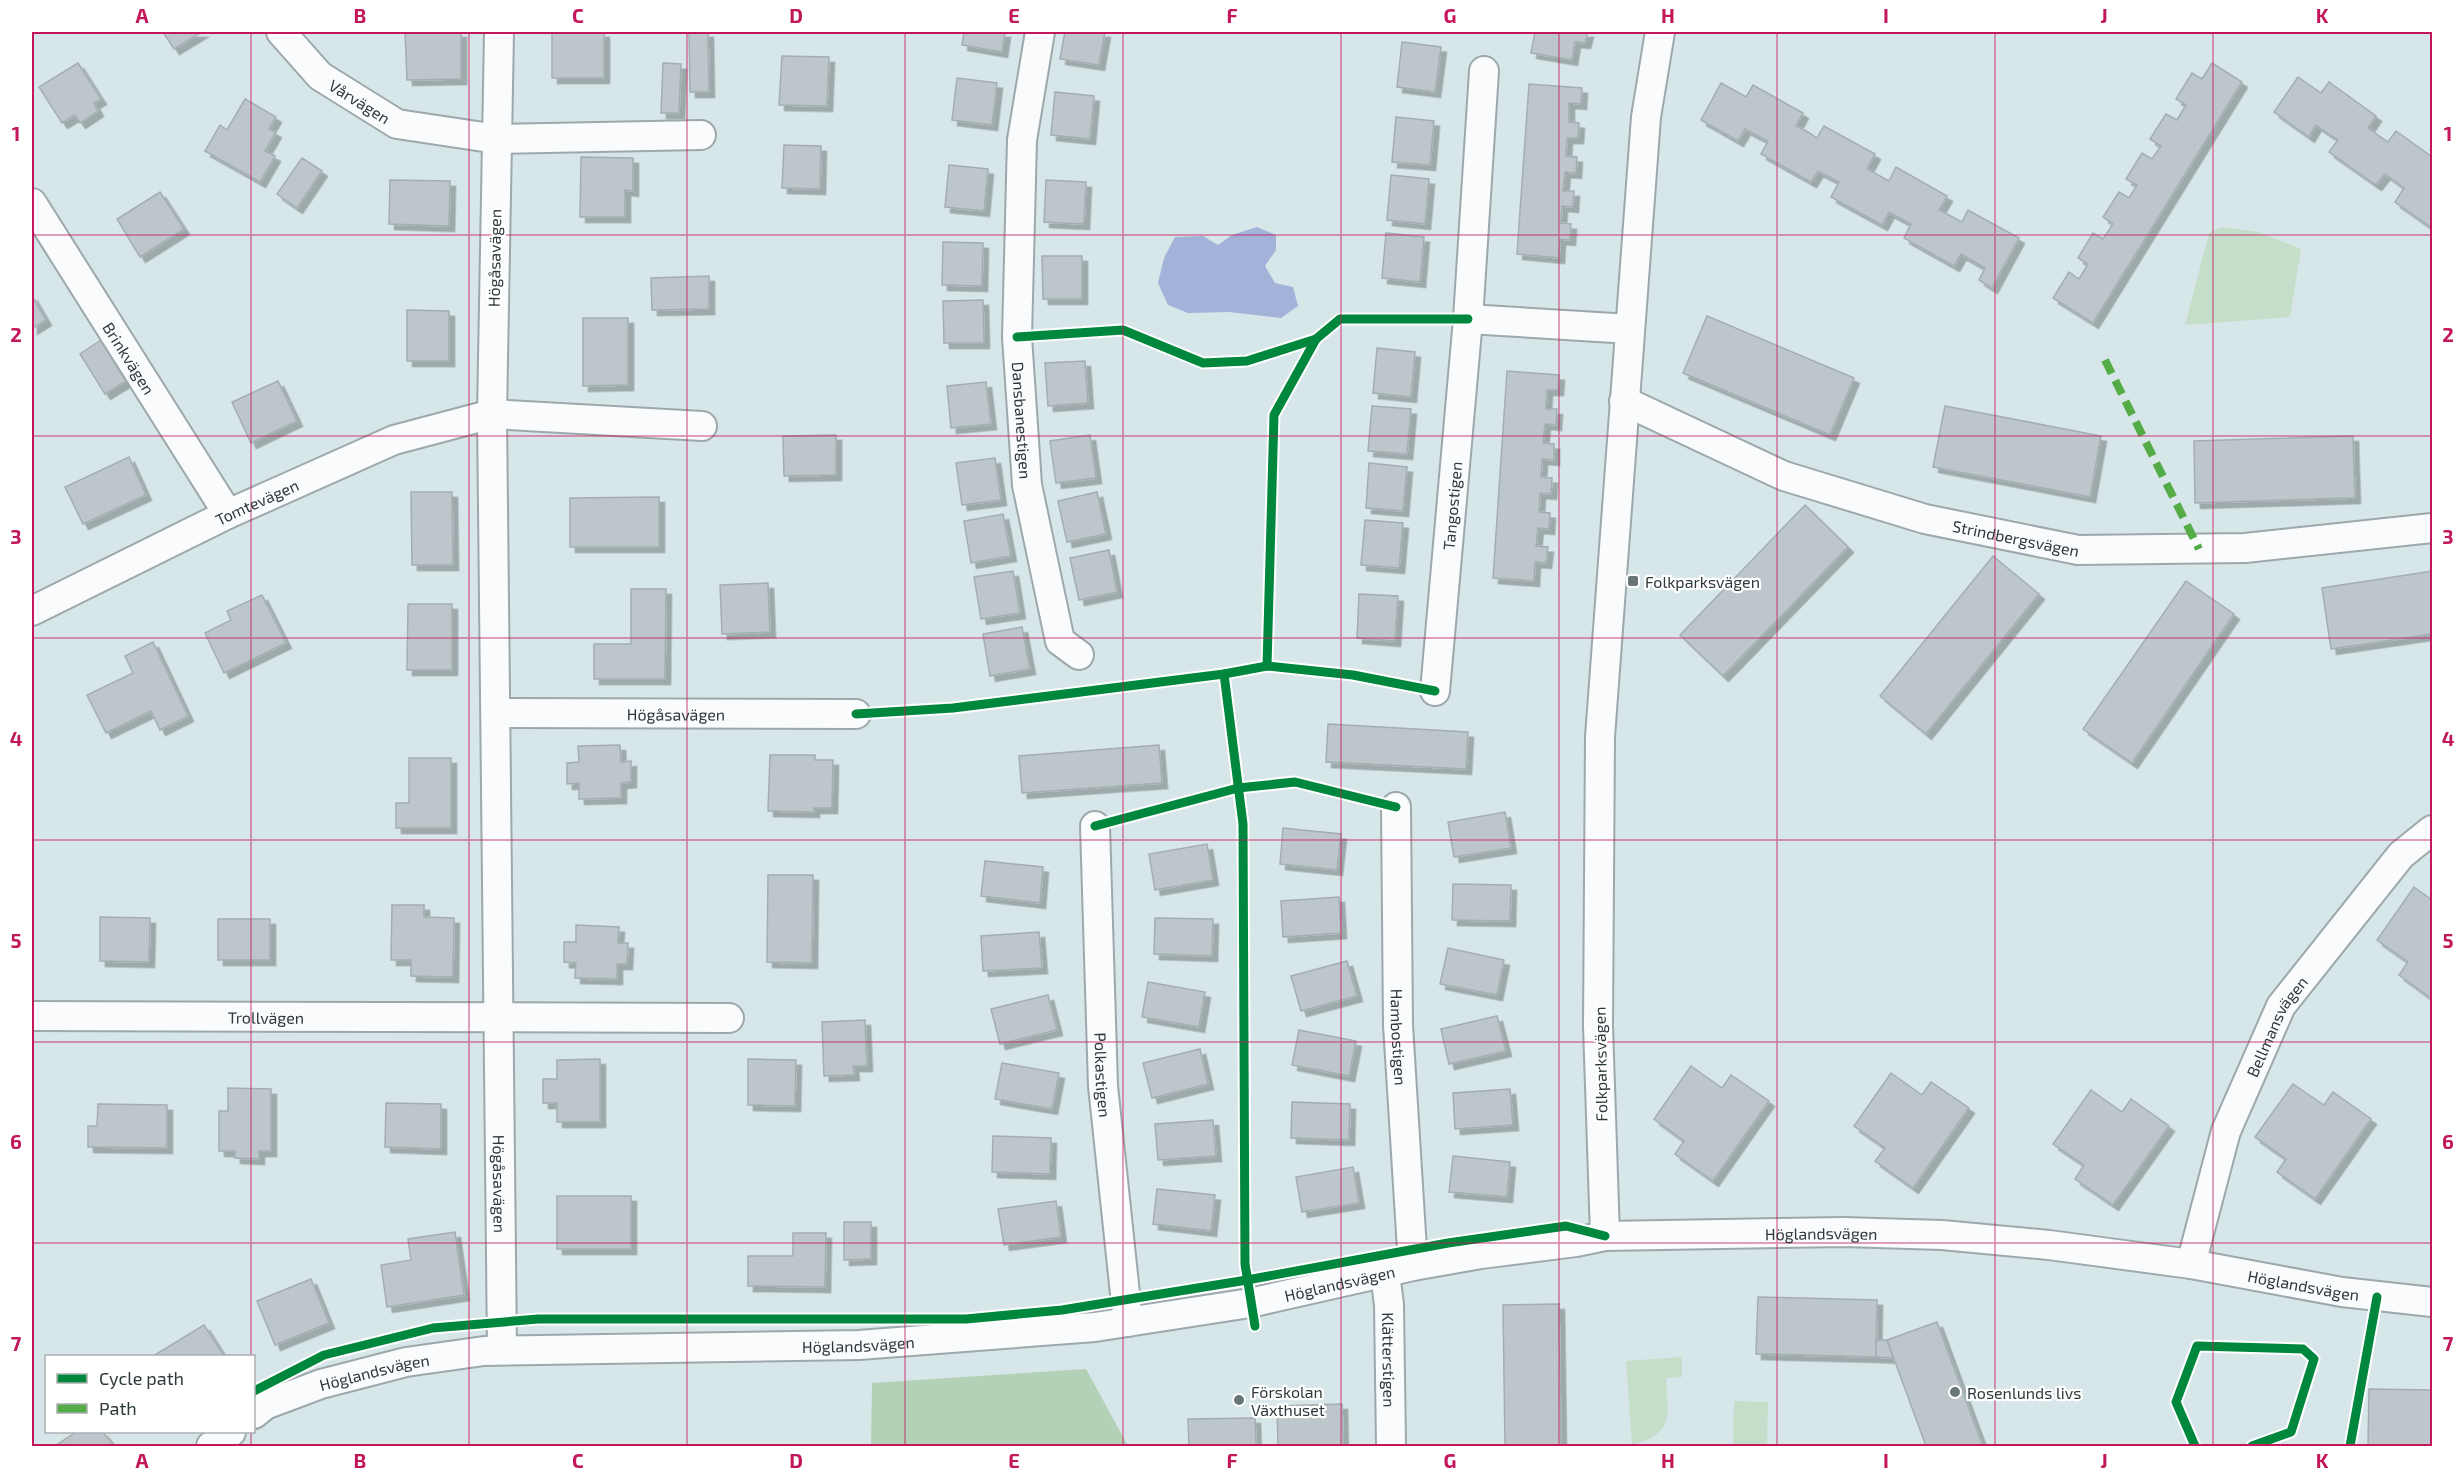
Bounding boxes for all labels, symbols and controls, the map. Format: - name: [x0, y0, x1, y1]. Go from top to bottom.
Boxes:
- text: A: [135, 3, 149, 27]
- text: B: [354, 3, 366, 27]
- text: C: [572, 3, 584, 27]
- text: D: [789, 3, 803, 27]
- text: E: [1008, 3, 1020, 27]
- text: F: [1226, 3, 1238, 27]
- text: G: [1444, 3, 1456, 27]
- text: H: [1661, 3, 1675, 27]
- text: I: [1883, 3, 1889, 27]
- text: J: [2100, 3, 2108, 27]
- text: K: [2316, 3, 2329, 27]
- street label: Vårvägen: [326, 75, 394, 127]
- text: 1: [12, 121, 20, 145]
- text: 1: [2444, 121, 2452, 145]
- street label: Högåsavägen: [484, 209, 504, 307]
- street label: Brinkvägen: [100, 318, 159, 397]
- text: 2: [10, 322, 22, 346]
- text: 2: [2442, 322, 2454, 346]
- street label: Dansbanestigen: [1009, 361, 1036, 480]
- street label: Tangostigen: [1438, 461, 1465, 551]
- street label: Tomtevägen: [212, 474, 301, 528]
- street label: Strindbergsvägen: [1951, 515, 2081, 560]
- text: 3: [10, 524, 22, 548]
- text: 3: [2442, 524, 2454, 548]
- place label: Folkparksvägen: [1645, 572, 1760, 591]
- marker: Folkparksvägen: [1626, 574, 1640, 588]
- street label: Högåsavägen: [627, 704, 725, 723]
- text: 4: [10, 726, 23, 750]
- text: 4: [2442, 726, 2455, 750]
- text: 5: [10, 928, 22, 952]
- text: 5: [2442, 928, 2454, 952]
- street label: Bellmansvägen: [2242, 972, 2311, 1080]
- street label: Hambostigen: [1388, 989, 1411, 1086]
- street label: Folkparksvägen: [1589, 1006, 1611, 1122]
- street label: Trollvägen: [228, 1007, 304, 1026]
- street label: Polkastigen: [1092, 1032, 1116, 1118]
- text: 6: [10, 1129, 22, 1153]
- text: 6: [2442, 1129, 2454, 1153]
- street label: Högåsavägen: [490, 1135, 510, 1233]
- street label: Höglandsvägen: [1765, 1222, 1878, 1243]
- street label: Höglandsvägen: [1282, 1261, 1397, 1304]
- street label: Höglandsvägen: [2246, 1265, 2360, 1303]
- street label: Klätterstigen: [1380, 1312, 1400, 1408]
- text: 7: [11, 1331, 22, 1355]
- street label: Höglandsvägen: [802, 1331, 915, 1355]
- text: 7: [2443, 1331, 2454, 1355]
- street label: Höglandsvägen: [317, 1349, 431, 1394]
- legend: [45, 1355, 255, 1433]
- text: Cycle path: [99, 1367, 184, 1389]
- place label: Förskolan Växthuset: [1251, 1382, 1325, 1419]
- place label: Rosenlunds livs: [1967, 1383, 2081, 1402]
- marker: Rosenlunds livs: [1948, 1385, 1962, 1399]
- marker: Förskolan Växthuset: [1232, 1393, 1246, 1407]
- text: Path: [99, 1397, 137, 1419]
- text: A: [135, 1448, 149, 1472]
- text: B: [354, 1448, 366, 1472]
- text: C: [572, 1448, 584, 1472]
- text: D: [789, 1448, 803, 1472]
- text: E: [1008, 1448, 1020, 1472]
- text: F: [1226, 1448, 1238, 1472]
- text: G: [1444, 1448, 1456, 1472]
- text: H: [1661, 1448, 1675, 1472]
- text: I: [1883, 1448, 1889, 1472]
- text: J: [2100, 1448, 2108, 1472]
- text: K: [2316, 1448, 2329, 1472]

